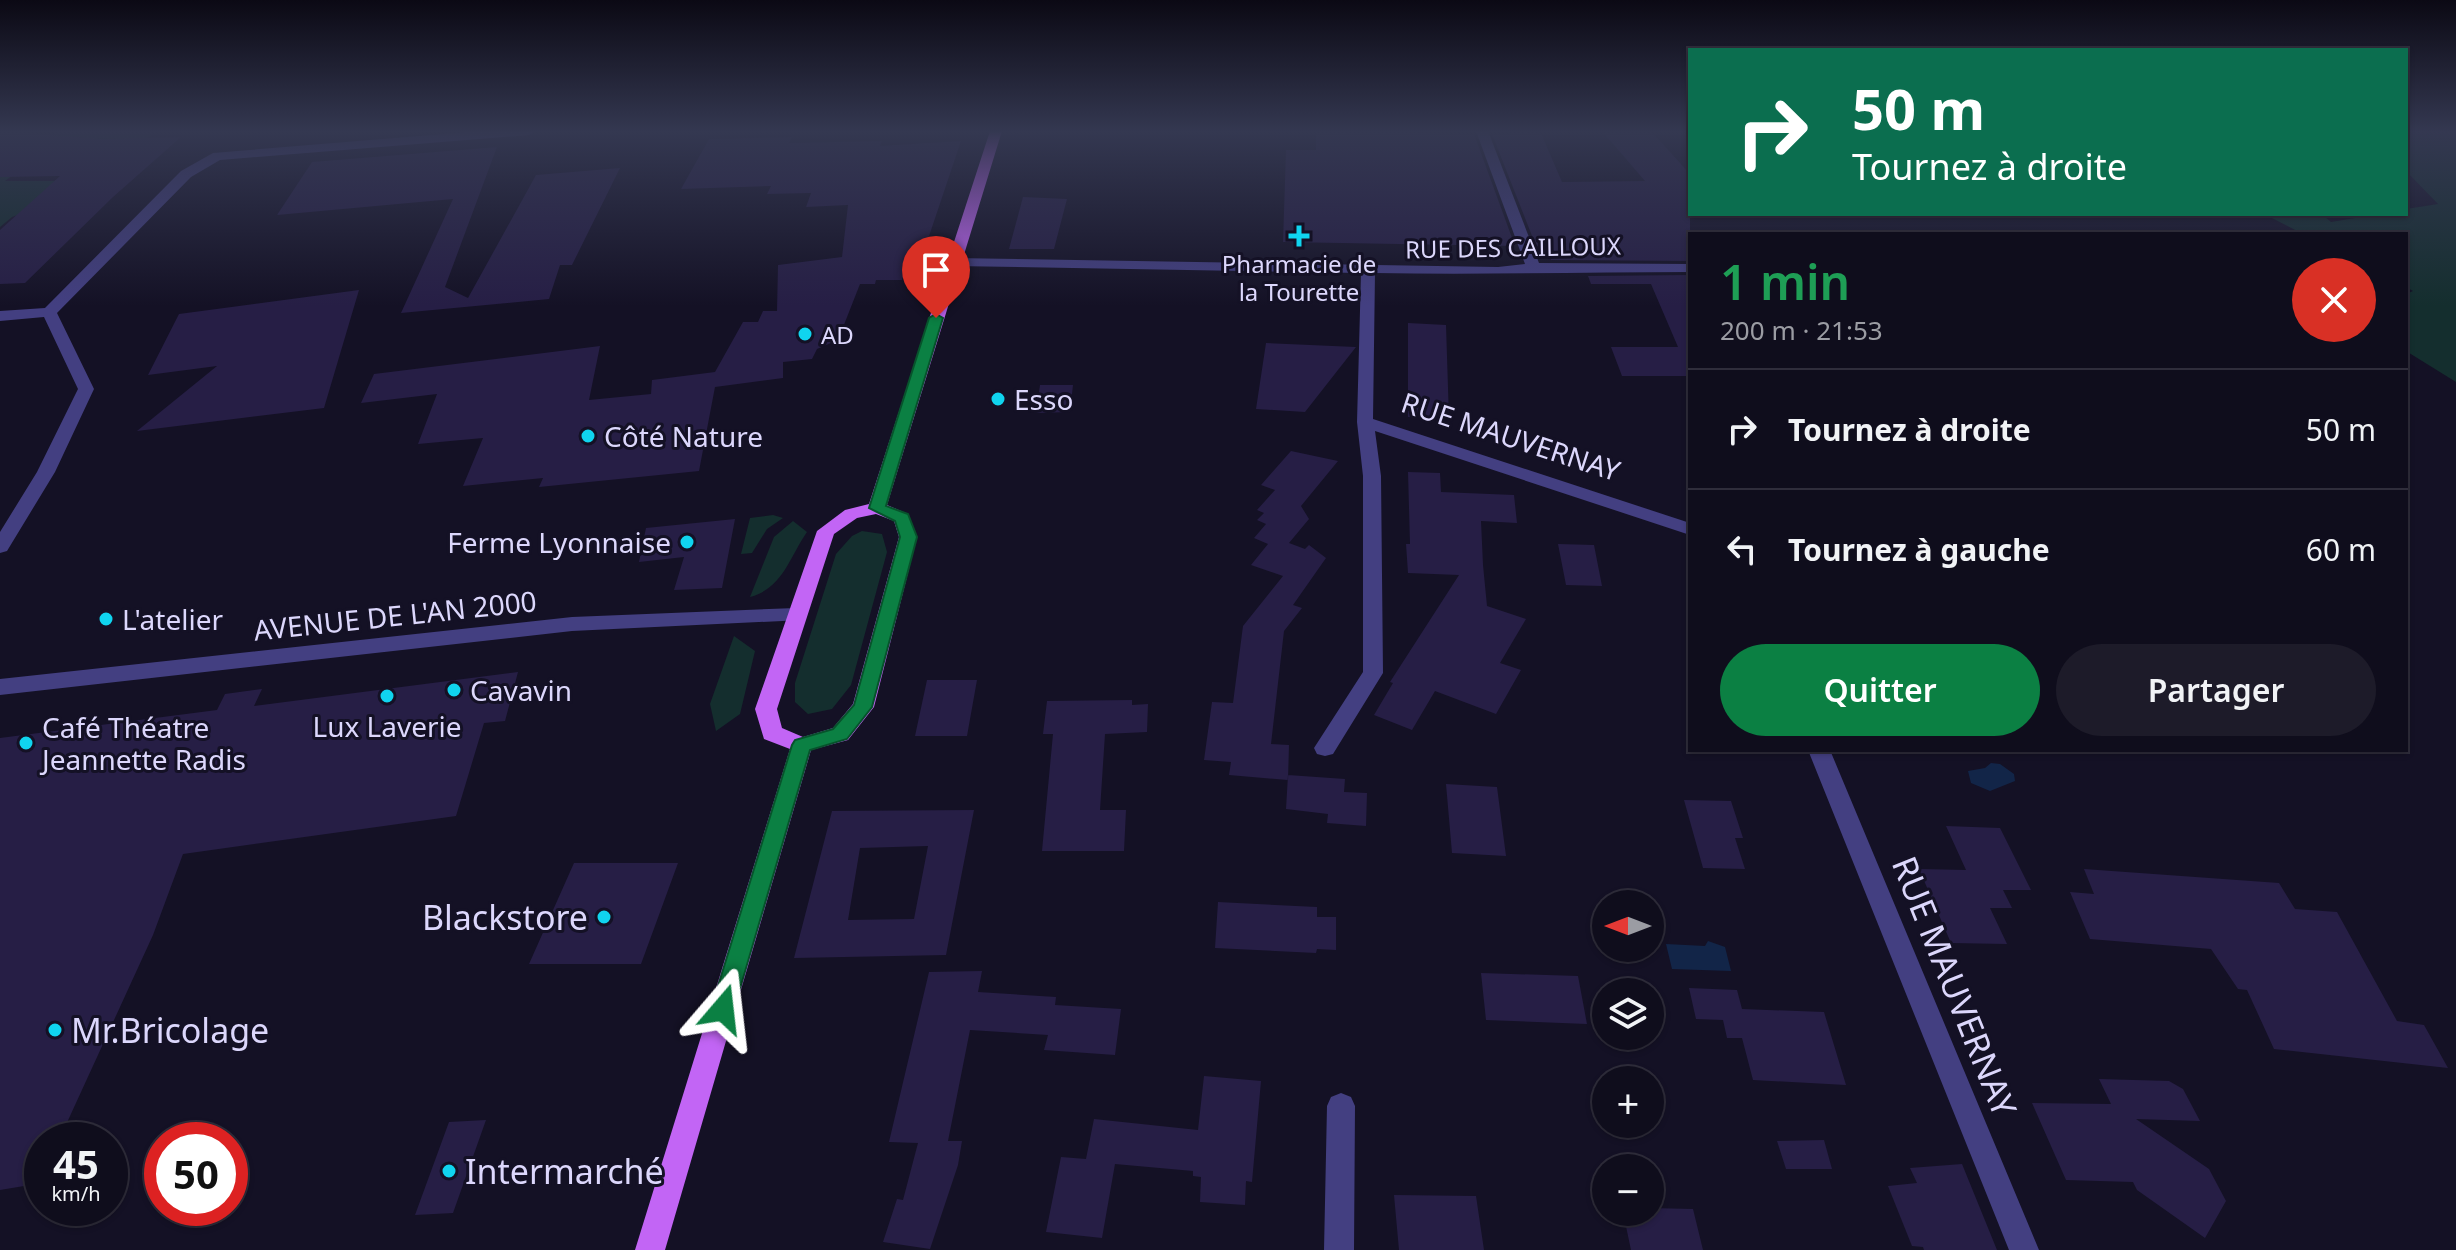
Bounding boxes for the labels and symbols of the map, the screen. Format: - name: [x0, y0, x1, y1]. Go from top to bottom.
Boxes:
- marker: Pharmacie de la Tourette: [1290, 227, 1308, 245]
- street label: RUE DES CAILLOUX: [1405, 229, 1621, 265]
- pin: [902, 236, 970, 318]
- place label: Pharmacie de la Tourette: [1222, 247, 1376, 308]
- place label: AD: [821, 318, 854, 351]
- marker: AD: [796, 325, 814, 343]
- place label: Esso: [1014, 380, 1073, 418]
- street label: RUE MAUVERNAY: [1397, 383, 1625, 489]
- marker: Esso: [989, 390, 1007, 408]
- place label: Côté Nature: [604, 417, 763, 455]
- marker: Côté Nature: [579, 427, 597, 445]
- place label: Ferme Lyonnaise: [447, 523, 671, 561]
- marker: Ferme Lyonnaise: [678, 533, 696, 551]
- street label: AVENUE DE L'AN 2000: [252, 581, 538, 649]
- place label: L'atelier: [122, 600, 223, 638]
- marker: L'atelier: [97, 610, 115, 628]
- place label: Cavavin: [470, 671, 572, 709]
- marker: Cavavin: [445, 681, 463, 699]
- marker: Lux Laverie: [378, 687, 396, 705]
- place label: Lux Laverie: [312, 707, 462, 745]
- place label: Café Théatre Jeannette Radis: [39, 708, 246, 778]
- marker: Café Théatre Jeannette Radis: [17, 734, 35, 752]
- street label: RUE MAUVERNAY: [1882, 849, 2028, 1123]
- north arrow: [1592, 890, 1664, 962]
- place label: Blackstore: [422, 894, 588, 940]
- marker: Blackstore: [595, 908, 613, 926]
- position arrow: [681, 967, 765, 1051]
- place label: Mr.Bricolage: [71, 1007, 269, 1053]
- marker: Mr.Bricolage: [46, 1021, 64, 1039]
- speed limit sign: 50: [144, 1122, 248, 1226]
- place label: Intermarché: [465, 1148, 664, 1194]
- marker: Intermarché: [440, 1162, 458, 1180]

